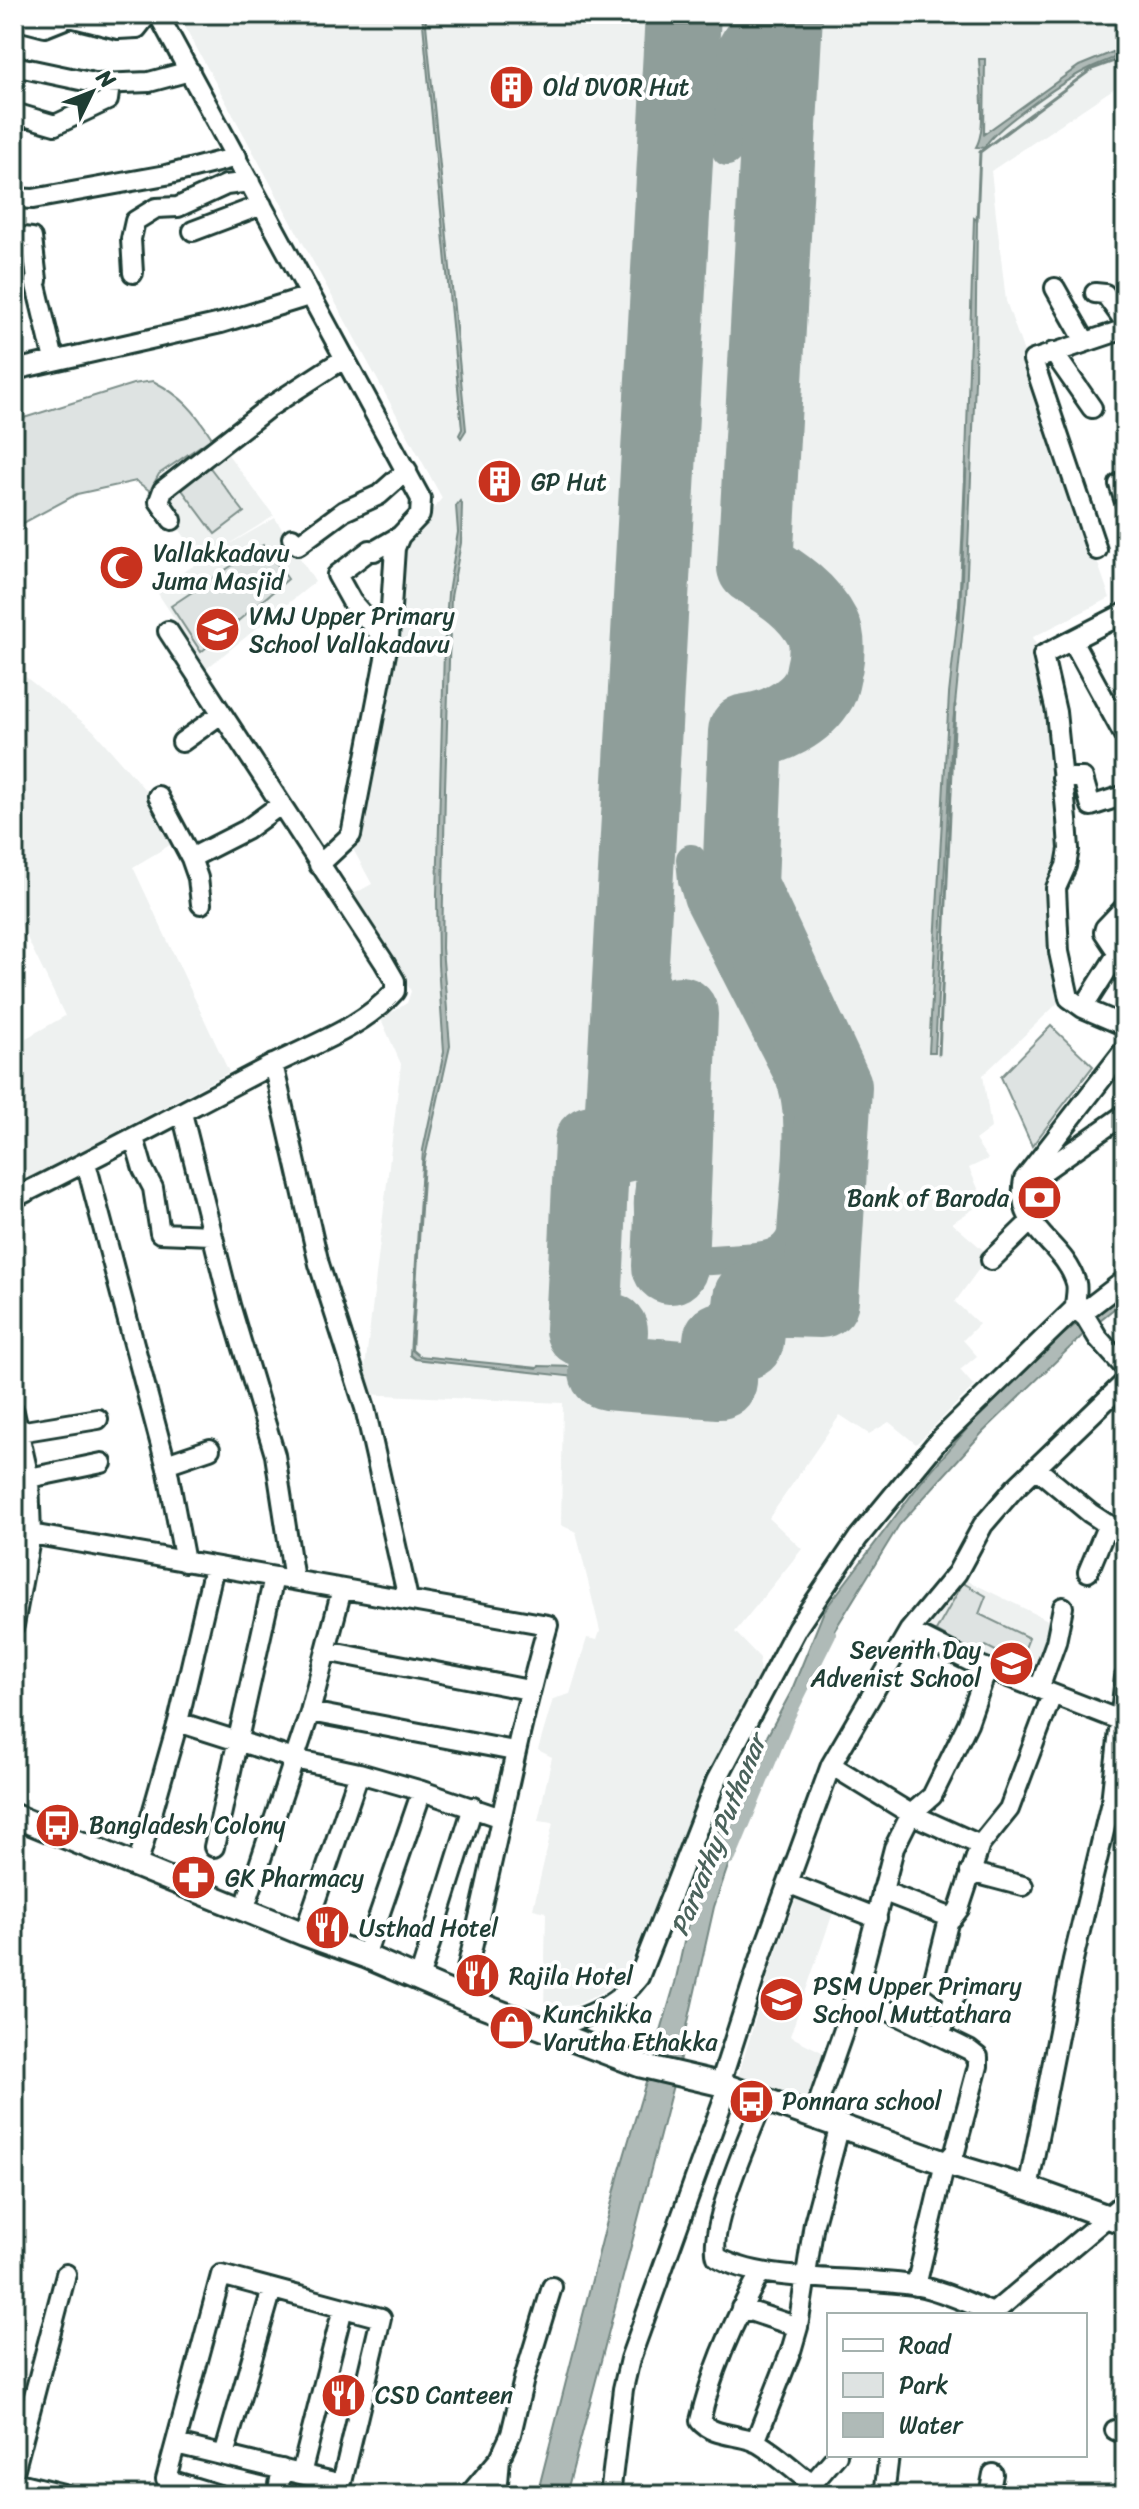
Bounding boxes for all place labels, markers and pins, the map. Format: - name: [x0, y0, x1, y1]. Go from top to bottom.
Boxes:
- building icon: Old DVOR Hut: [488, 63, 536, 111]
- place label: Old DVOR Hut: [543, 66, 689, 108]
- building icon: GP Hut: [476, 458, 524, 506]
- place label: GP Hut: [531, 461, 607, 503]
- place label: Vallakkadavu Juma Masjid: [152, 532, 290, 602]
- mosque icon: Vallakkadavu Juma Masjid: [98, 543, 146, 591]
- place label: VMJ Upper Primary School Vallakadavu: [249, 595, 455, 665]
- school or university icon: VMJ Upper Primary School Vallakadavu: [194, 606, 242, 654]
- bank icon: Bank of Baroda: [1016, 1174, 1064, 1222]
- place label: Bank of Baroda: [847, 1177, 1010, 1219]
- place label: Seventh Day Advenist School: [810, 1629, 982, 1699]
- school or university icon: Seventh Day Advenist School: [988, 1640, 1036, 1688]
- bus stop icon: Bangladesh Colony: [34, 1801, 82, 1849]
- place label: Bangladesh Colony: [89, 1804, 286, 1846]
- pharmacy icon: GK Pharmacy: [170, 1854, 218, 1902]
- place label: GK Pharmacy: [225, 1857, 364, 1899]
- restaurant icon: Usthad Hotel: [304, 1904, 352, 1952]
- place label: Usthad Hotel: [359, 1907, 499, 1949]
- restaurant icon: Rajila Hotel: [454, 1952, 502, 2000]
- place label: Rajila Hotel: [509, 1955, 634, 1997]
- place label: PSM Upper Primary School Muttathara: [813, 1965, 1022, 2035]
- school or university icon: PSM Upper Primary School Muttathara: [758, 1976, 806, 2024]
- place label: Kunchikka Varutha Ethakka: [543, 1993, 719, 2063]
- shop icon: Kunchikka Varutha Ethakka: [488, 2004, 536, 2052]
- bus stop icon: Ponnara school: [727, 2077, 775, 2125]
- place label: Ponnara school: [782, 2080, 943, 2122]
- restaurant icon: CSD Canteen: [320, 2371, 368, 2419]
- place label: CSD Canteen: [375, 2374, 513, 2416]

